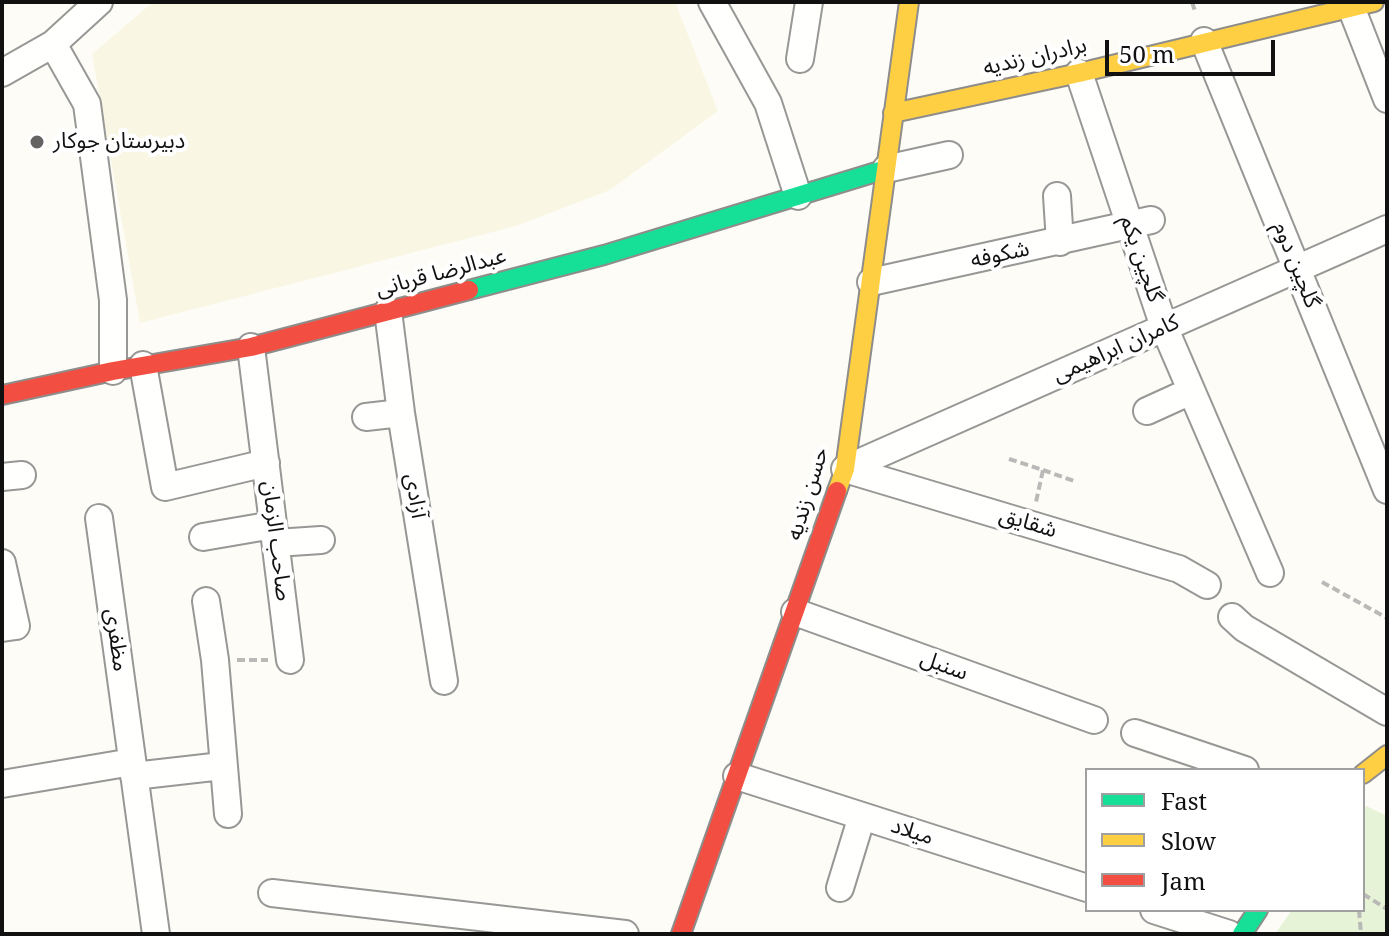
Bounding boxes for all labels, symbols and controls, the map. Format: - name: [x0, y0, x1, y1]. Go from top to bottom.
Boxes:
- scale bar: [1109, 24, 1279, 74]
- street label: برادران زندیه: [981, 32, 1089, 82]
- text: 50 m: [1119, 37, 1175, 70]
- place label: دبیرستان جوکار: [53, 129, 185, 155]
- marker: دبیرستان جوکار: [28, 133, 46, 151]
- street label: گلچین یکم: [1114, 212, 1168, 306]
- street label: گلچین دوم: [1267, 218, 1325, 312]
- street label: شکوفه: [968, 236, 1032, 274]
- street label: عبدالرضا قربانی: [373, 243, 509, 303]
- street label: کامران ابراهیمی: [1049, 309, 1183, 389]
- street label: حسن زندیه: [781, 444, 835, 544]
- street label: آزادی: [398, 472, 432, 520]
- street label: صاحب الزمان: [256, 479, 296, 603]
- street label: شقایق: [996, 502, 1060, 544]
- street label: مظفری: [99, 607, 133, 673]
- street label: سنبل: [917, 645, 971, 687]
- legend: [1085, 768, 1365, 912]
- text: Fast: [1161, 784, 1207, 817]
- street label: میلاد: [887, 813, 937, 851]
- text: Slow: [1161, 824, 1216, 857]
- text: Jam: [1161, 864, 1206, 897]

